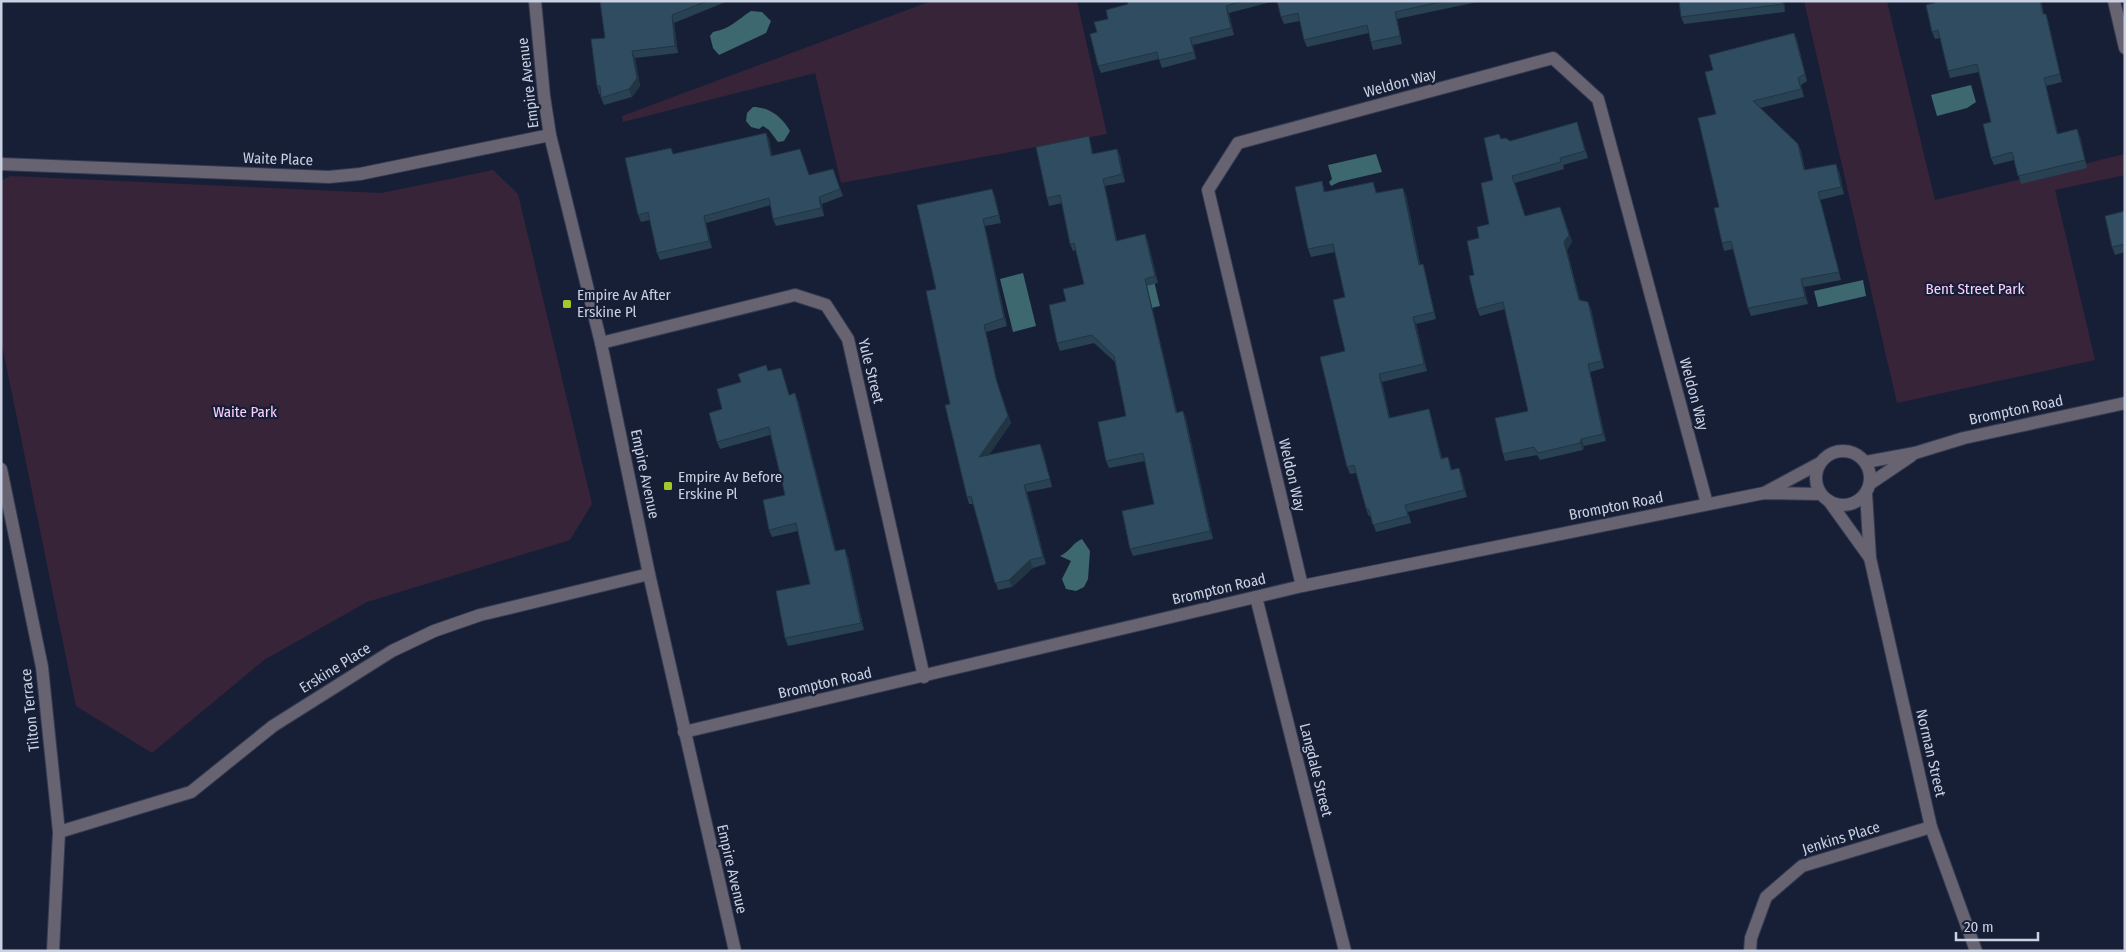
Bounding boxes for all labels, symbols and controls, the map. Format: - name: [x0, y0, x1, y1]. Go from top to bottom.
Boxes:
- street label: Empire Avenue: [514, 37, 542, 129]
- street label: Weldon Way: [1362, 65, 1439, 101]
- street label: Waite Place: [243, 149, 313, 169]
- park label: Bent Street Park: [1925, 280, 2025, 298]
- place label: Empire Av After Erskine Pl: [577, 286, 672, 321]
- marker: Empire Av After Erskine Pl: [561, 298, 573, 310]
- street label: Yule Street: [854, 337, 888, 405]
- street label: Weldon Way: [1676, 356, 1712, 433]
- street label: Brompton Road: [1967, 391, 2065, 429]
- park label: Waite Park: [213, 403, 277, 421]
- street label: Empire Avenue: [627, 428, 663, 520]
- street label: Weldon Way: [1275, 437, 1309, 514]
- place label: Empire Av Before Erskine Pl: [678, 468, 782, 503]
- marker: Empire Av Before Erskine Pl: [662, 480, 674, 492]
- street label: Brompton Road: [1567, 488, 1665, 524]
- street label: Brompton Road: [1170, 569, 1268, 609]
- street label: Erskine Place: [296, 639, 374, 697]
- street label: Brompton Road: [776, 663, 874, 703]
- street label: Tilton Terrace: [17, 668, 43, 752]
- street label: Norman Street: [1912, 707, 1950, 799]
- street label: Langdale Street: [1296, 721, 1336, 819]
- street label: Jenkins Place: [1800, 818, 1882, 858]
- street label: Empire Avenue: [713, 823, 751, 915]
- scale bar: [1956, 910, 2038, 942]
- text: 20 m: [1964, 918, 1994, 936]

